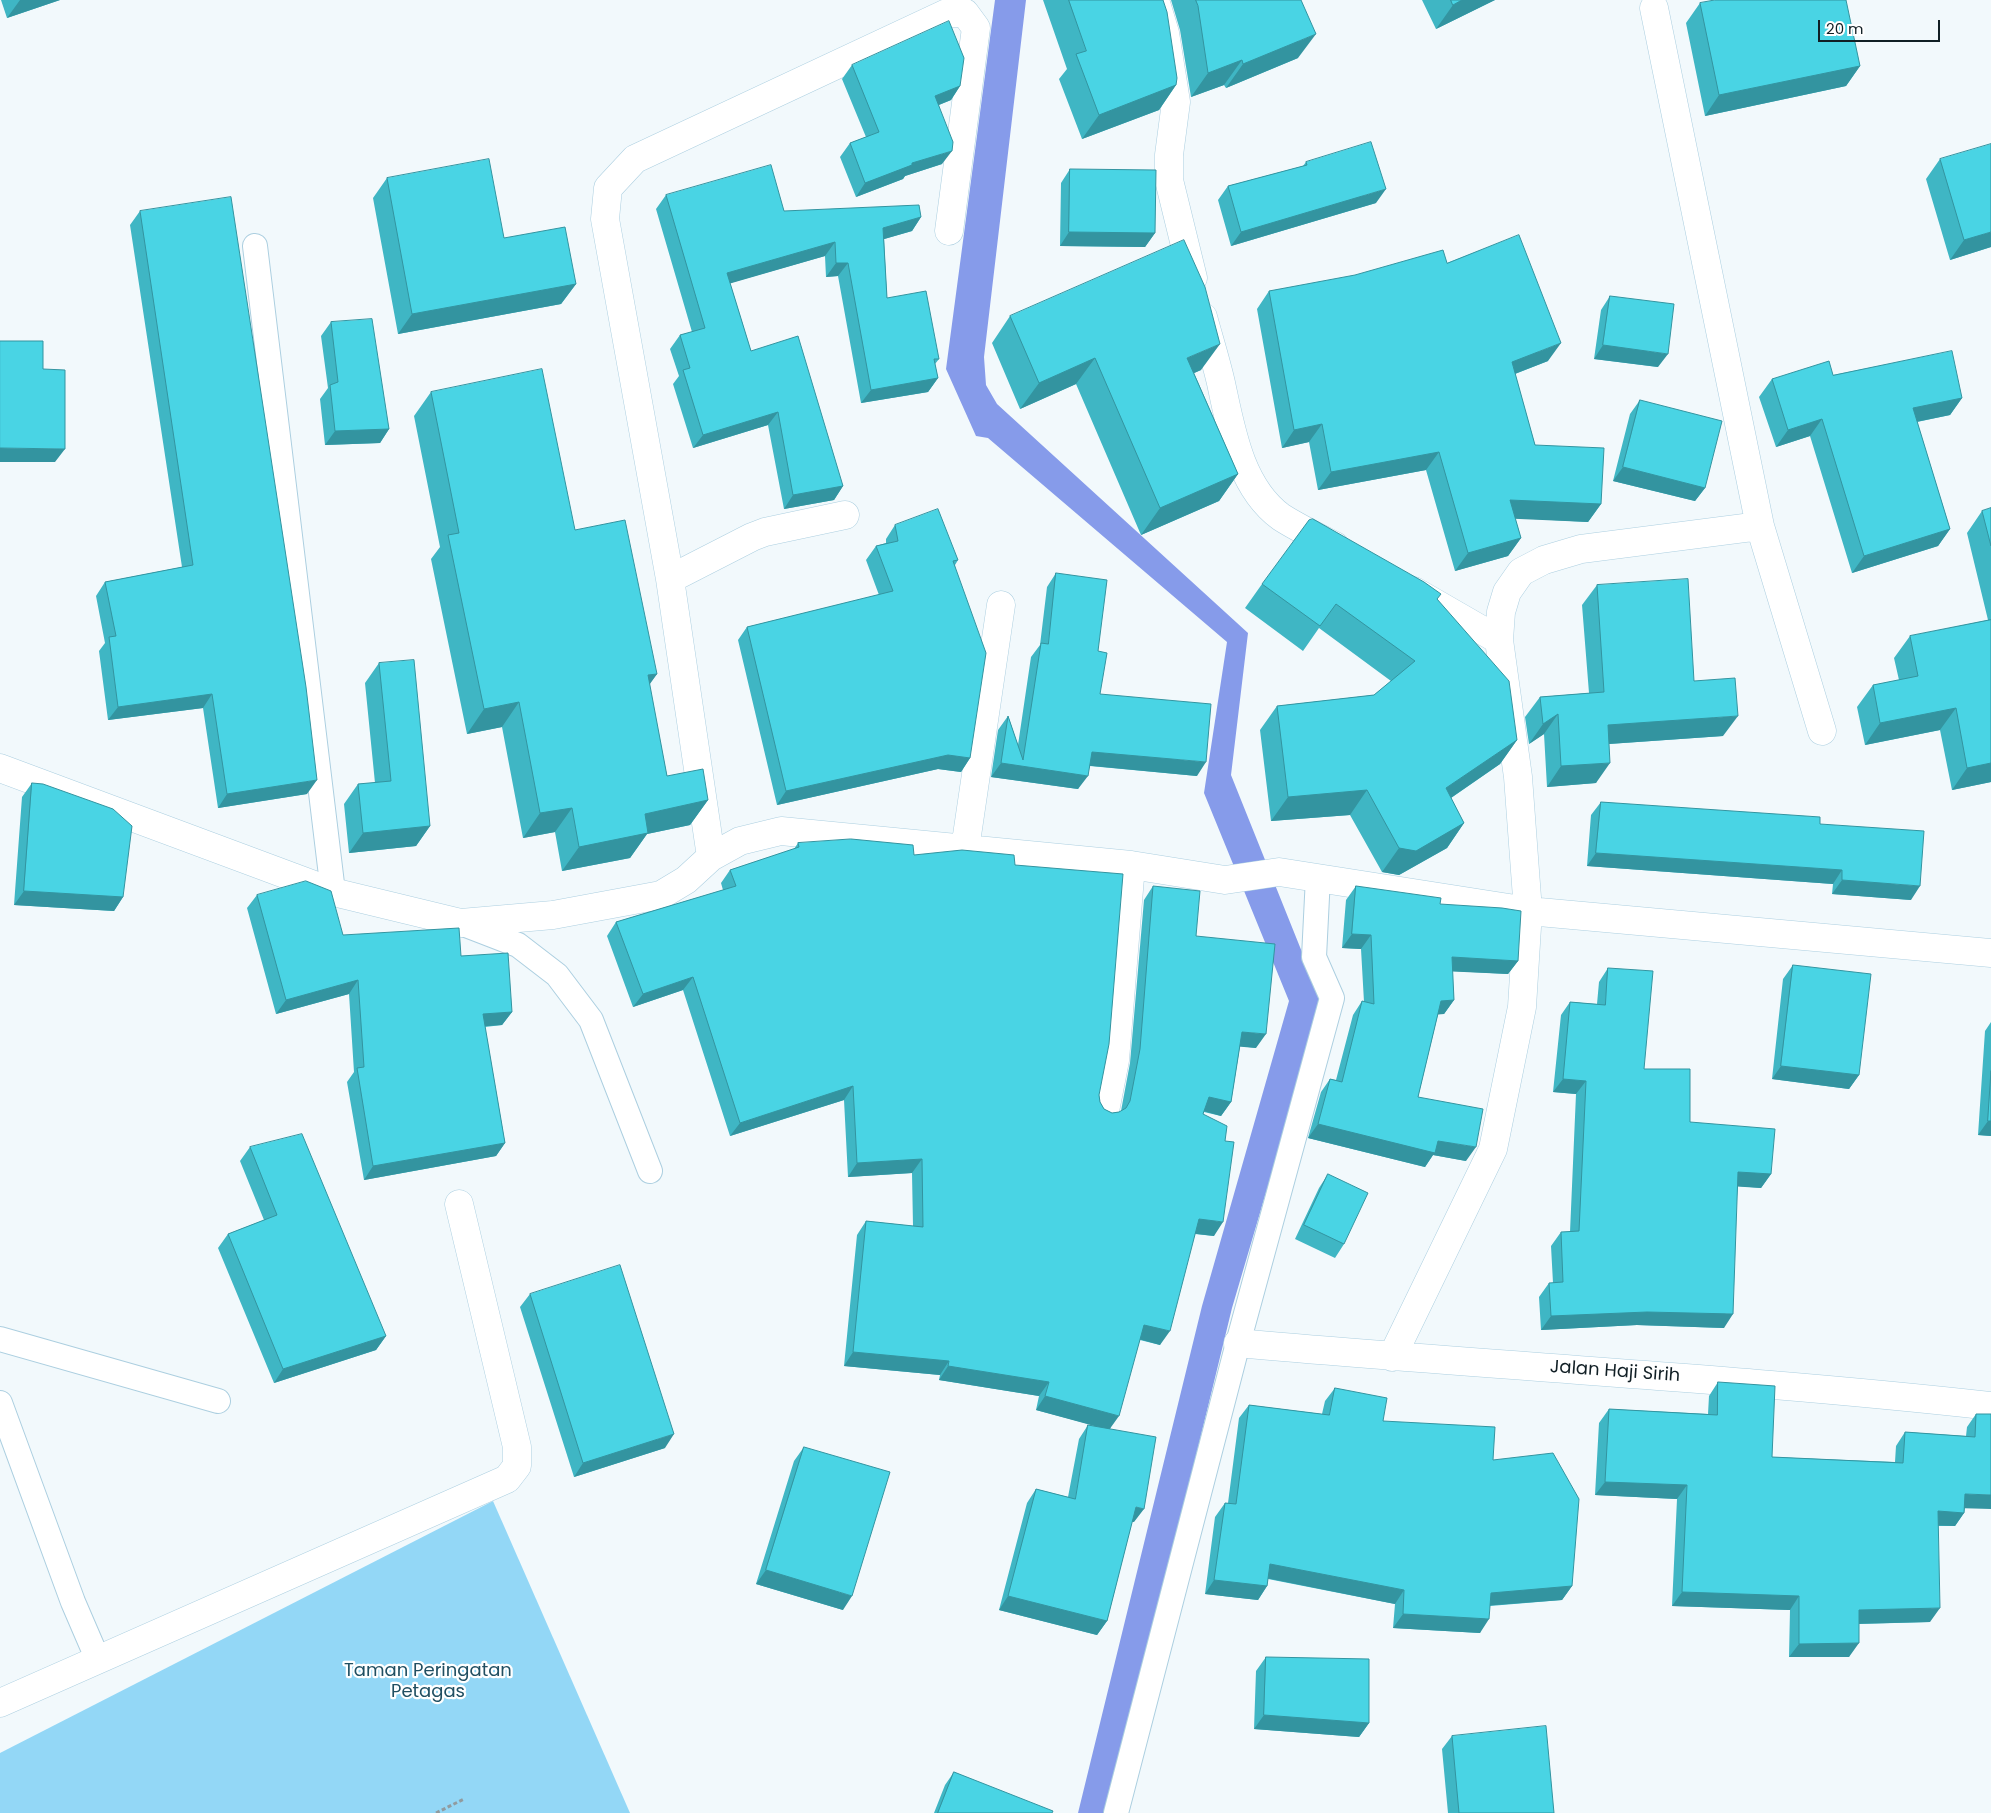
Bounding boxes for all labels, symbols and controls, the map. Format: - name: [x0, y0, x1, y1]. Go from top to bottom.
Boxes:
- scale bar: [1821, 10, 1944, 42]
- text: 20 m: [1826, 18, 1864, 39]
- street label: Jalan Haji Sirih: [1549, 1357, 1681, 1387]
- park label: Taman Peringatan Petagas: [344, 1660, 512, 1702]

